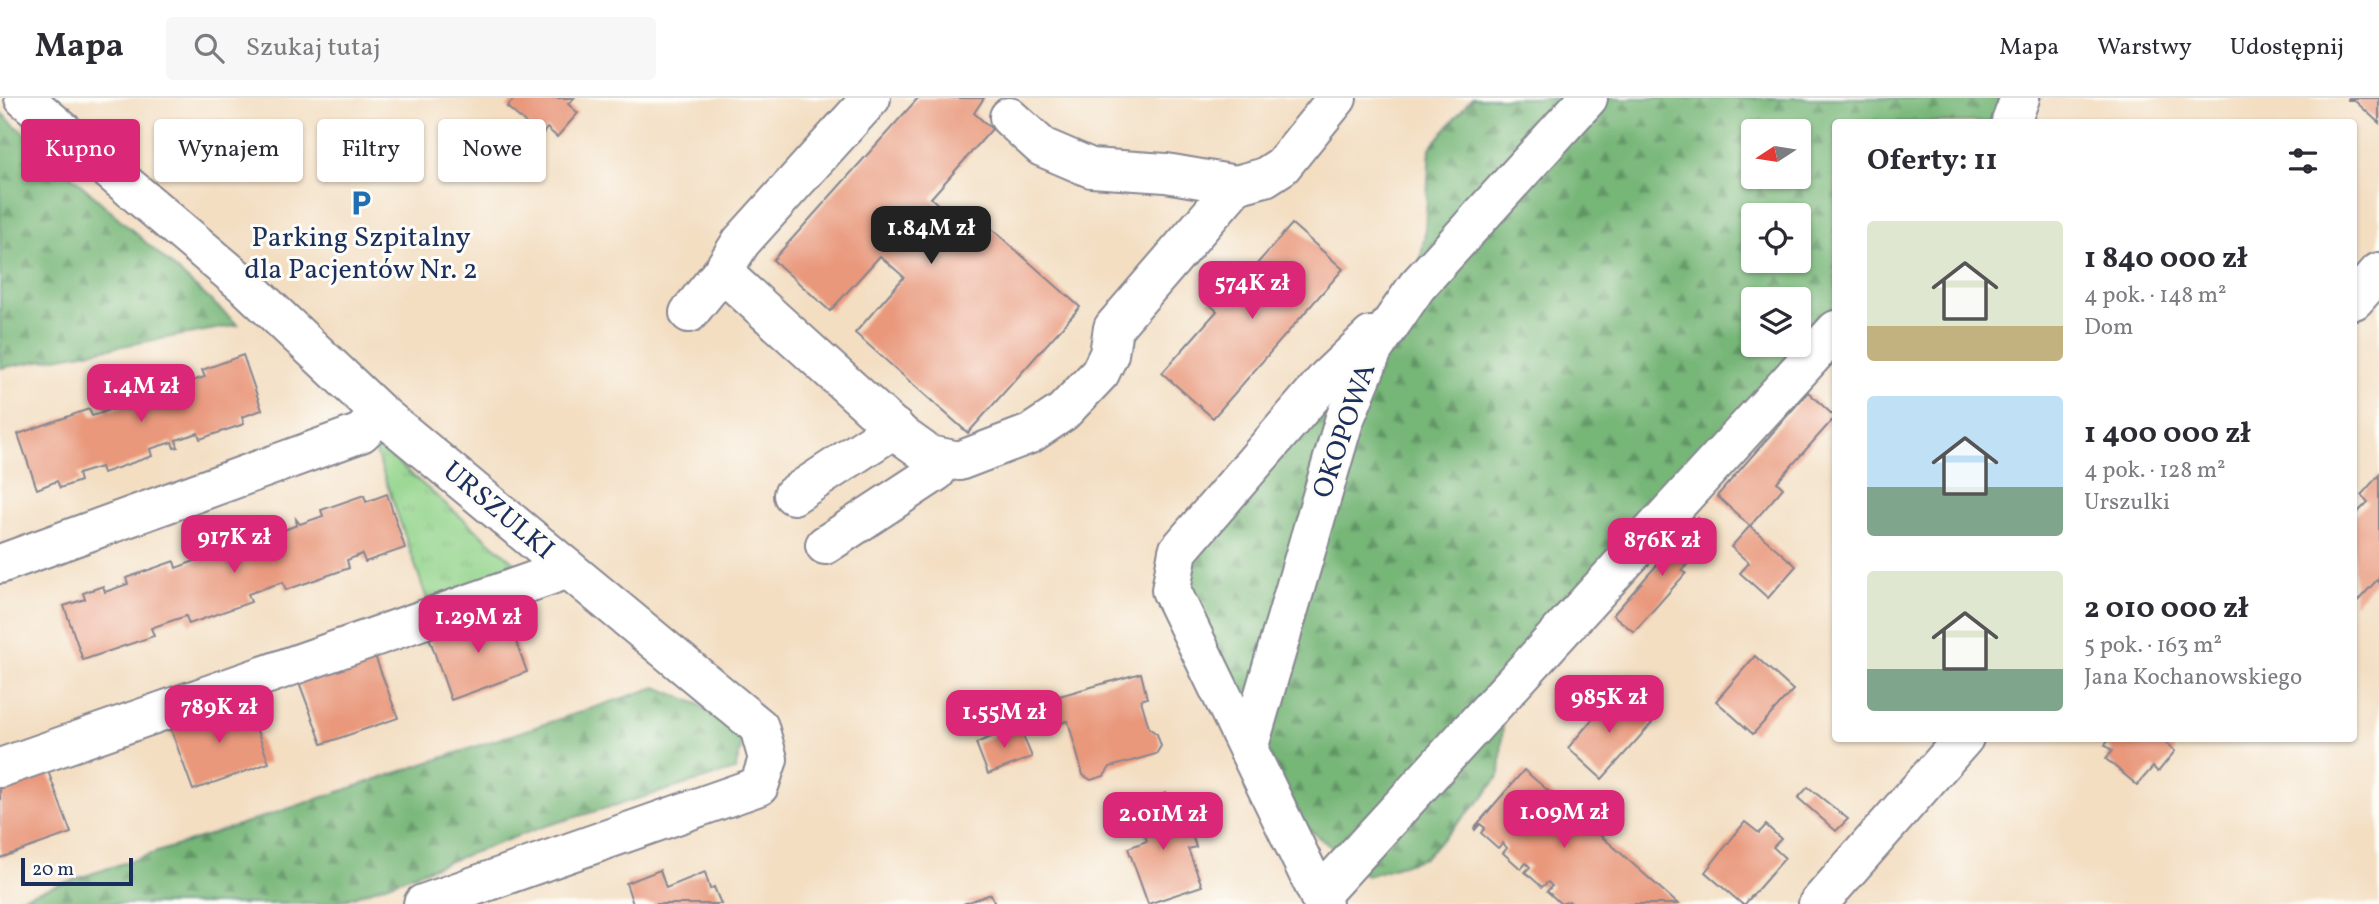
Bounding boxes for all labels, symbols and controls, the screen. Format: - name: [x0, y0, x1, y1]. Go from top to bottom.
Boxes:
- search box: [166, 17, 656, 80]
- text: Mapa: [35, 25, 124, 71]
- icon: search: [190, 29, 228, 67]
- text: Szukaj tutaj: [246, 30, 381, 66]
- text: Mapa: [1999, 31, 2059, 65]
- text: Warstwy: [2097, 31, 2192, 65]
- text: Udostępnij: [2230, 31, 2344, 65]
- chip: Kupno: [21, 119, 140, 182]
- chip: Wynajem: [154, 119, 303, 182]
- chip: Filtry: [317, 119, 424, 182]
- chip: Nowe: [438, 119, 546, 182]
- north arrow: [1741, 119, 1811, 189]
- map controls: [1741, 119, 1811, 357]
- text: Oferty: 11: [1867, 140, 1998, 182]
- icon: filters: [2284, 142, 2322, 180]
- parking icon: Parking Szpitalny dla Pacjentów Nr. 2: [346, 188, 376, 218]
- button: locate: [1741, 203, 1811, 273]
- pin: 1.84M zł: [859, 206, 1003, 266]
- text: 1.84M zł: [887, 213, 975, 245]
- place label: Parking Szpitalny dla Pacjentów Nr. 2: [244, 219, 478, 290]
- text: 1 840 000 zł: [2084, 238, 2247, 280]
- icon: home: [1923, 249, 2007, 333]
- pin: 574K zł: [1187, 262, 1317, 321]
- text: 574K zł: [1215, 268, 1289, 300]
- text: 4 pok. · 148 m²: [2084, 280, 2227, 312]
- button: layers: [1741, 287, 1811, 357]
- text: Dom: [2084, 312, 2133, 344]
- street label: OKOPOWA: [1304, 358, 1386, 504]
- pin: 1.4M zł: [76, 364, 206, 424]
- text: 1.4M zł: [103, 371, 179, 403]
- text: 1 400 000 zł: [2084, 413, 2250, 455]
- icon: home: [1923, 424, 2007, 508]
- street label: URSZULKI: [434, 453, 562, 569]
- text: 4 pok. · 128 m²: [2084, 455, 2226, 487]
- text: Urszulki: [2084, 487, 2170, 519]
- pin: 917K zł: [169, 516, 299, 575]
- pin: 876K zł: [1597, 518, 1727, 578]
- text: 917K zł: [197, 522, 271, 554]
- text: 876K zł: [1624, 525, 1700, 557]
- text: 2 010 000 zł: [2084, 588, 2248, 630]
- pin: 1.29M zł: [406, 596, 550, 655]
- icon: home: [1923, 599, 2007, 683]
- text: 1.29M zł: [435, 602, 521, 634]
- text: 5 pok. · 163 m²: [2084, 630, 2222, 662]
- text: Jana Kochanowskiego: [2084, 662, 2302, 694]
- pin: 985K zł: [1544, 676, 1674, 735]
- text: 985K zł: [1571, 682, 1647, 714]
- pin: 789K zł: [154, 686, 284, 745]
- pin: 1.55M zł: [932, 690, 1076, 750]
- text: 789K zł: [181, 692, 257, 724]
- text: 1.55M zł: [962, 697, 1046, 729]
- pin: 1.09M zł: [1492, 790, 1636, 850]
- pin: 2.01M zł: [1091, 792, 1235, 852]
- text: 1.09M zł: [1519, 797, 1609, 829]
- text: 2.01M zł: [1119, 799, 1207, 831]
- scale bar: [21, 855, 133, 887]
- text: 20 m: [32, 857, 74, 883]

